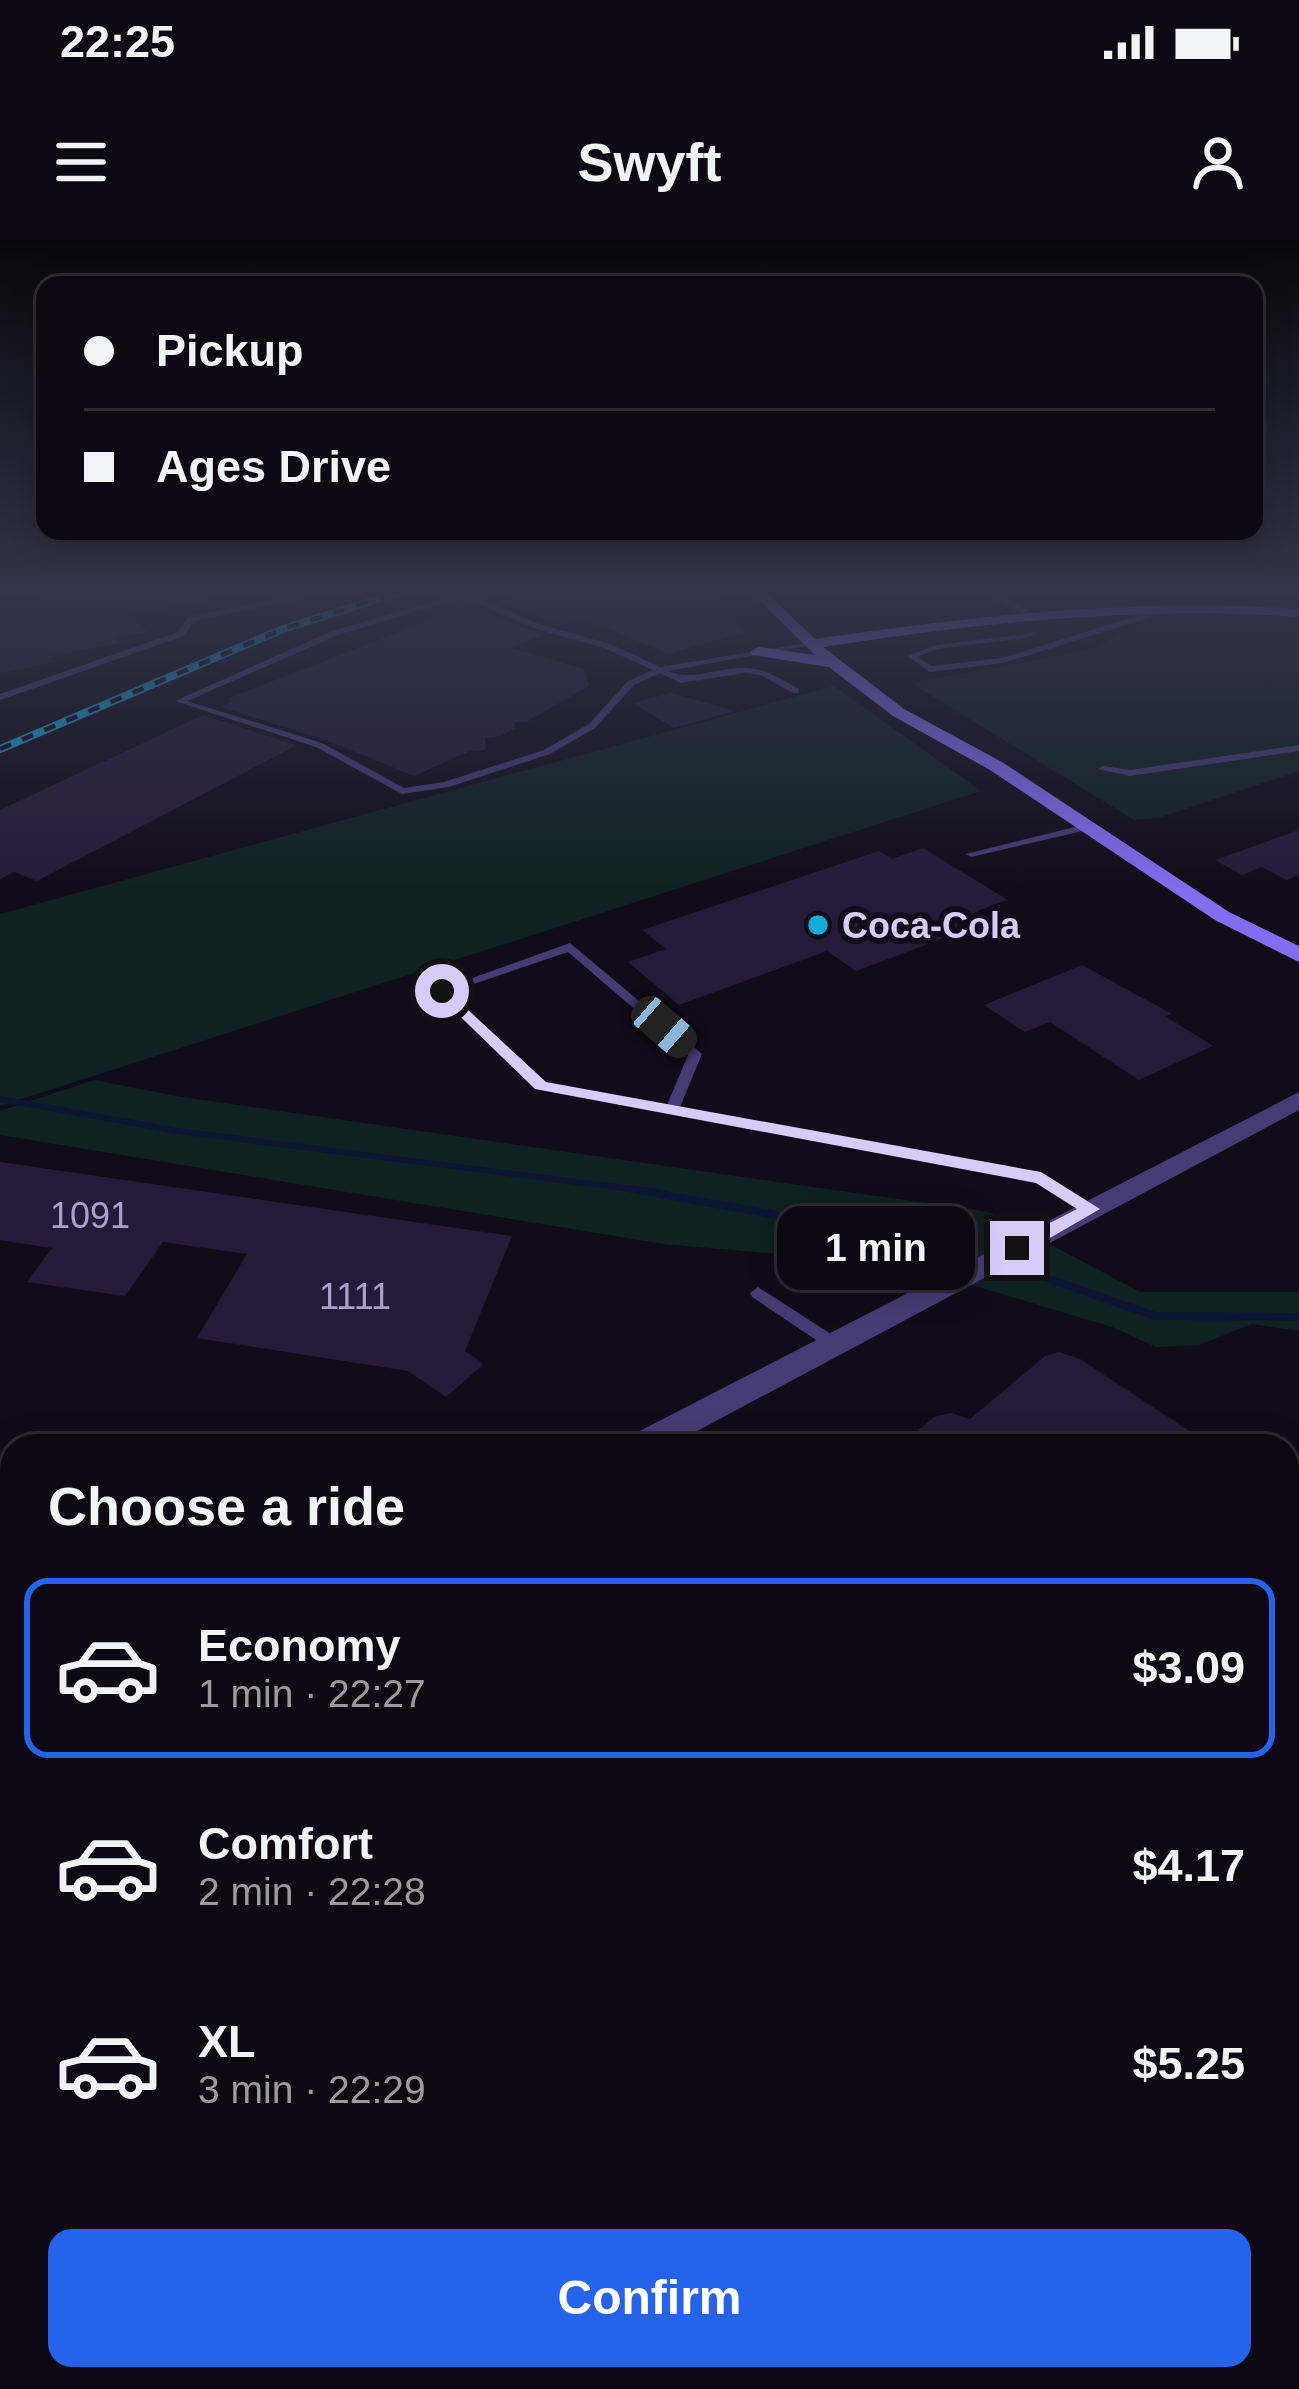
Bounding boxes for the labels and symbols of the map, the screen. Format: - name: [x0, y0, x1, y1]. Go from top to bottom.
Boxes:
- place label: Coca-Cola: [842, 905, 1021, 946]
- marker: Coca-Cola: [805, 912, 831, 938]
- route start: [415, 964, 469, 1018]
- car: [625, 990, 703, 1064]
- house number: 1091: [50, 1195, 130, 1236]
- callout: 1 min: [777, 1206, 975, 1290]
- route end: [990, 1221, 1044, 1275]
- house number: 1111: [319, 1276, 391, 1317]

